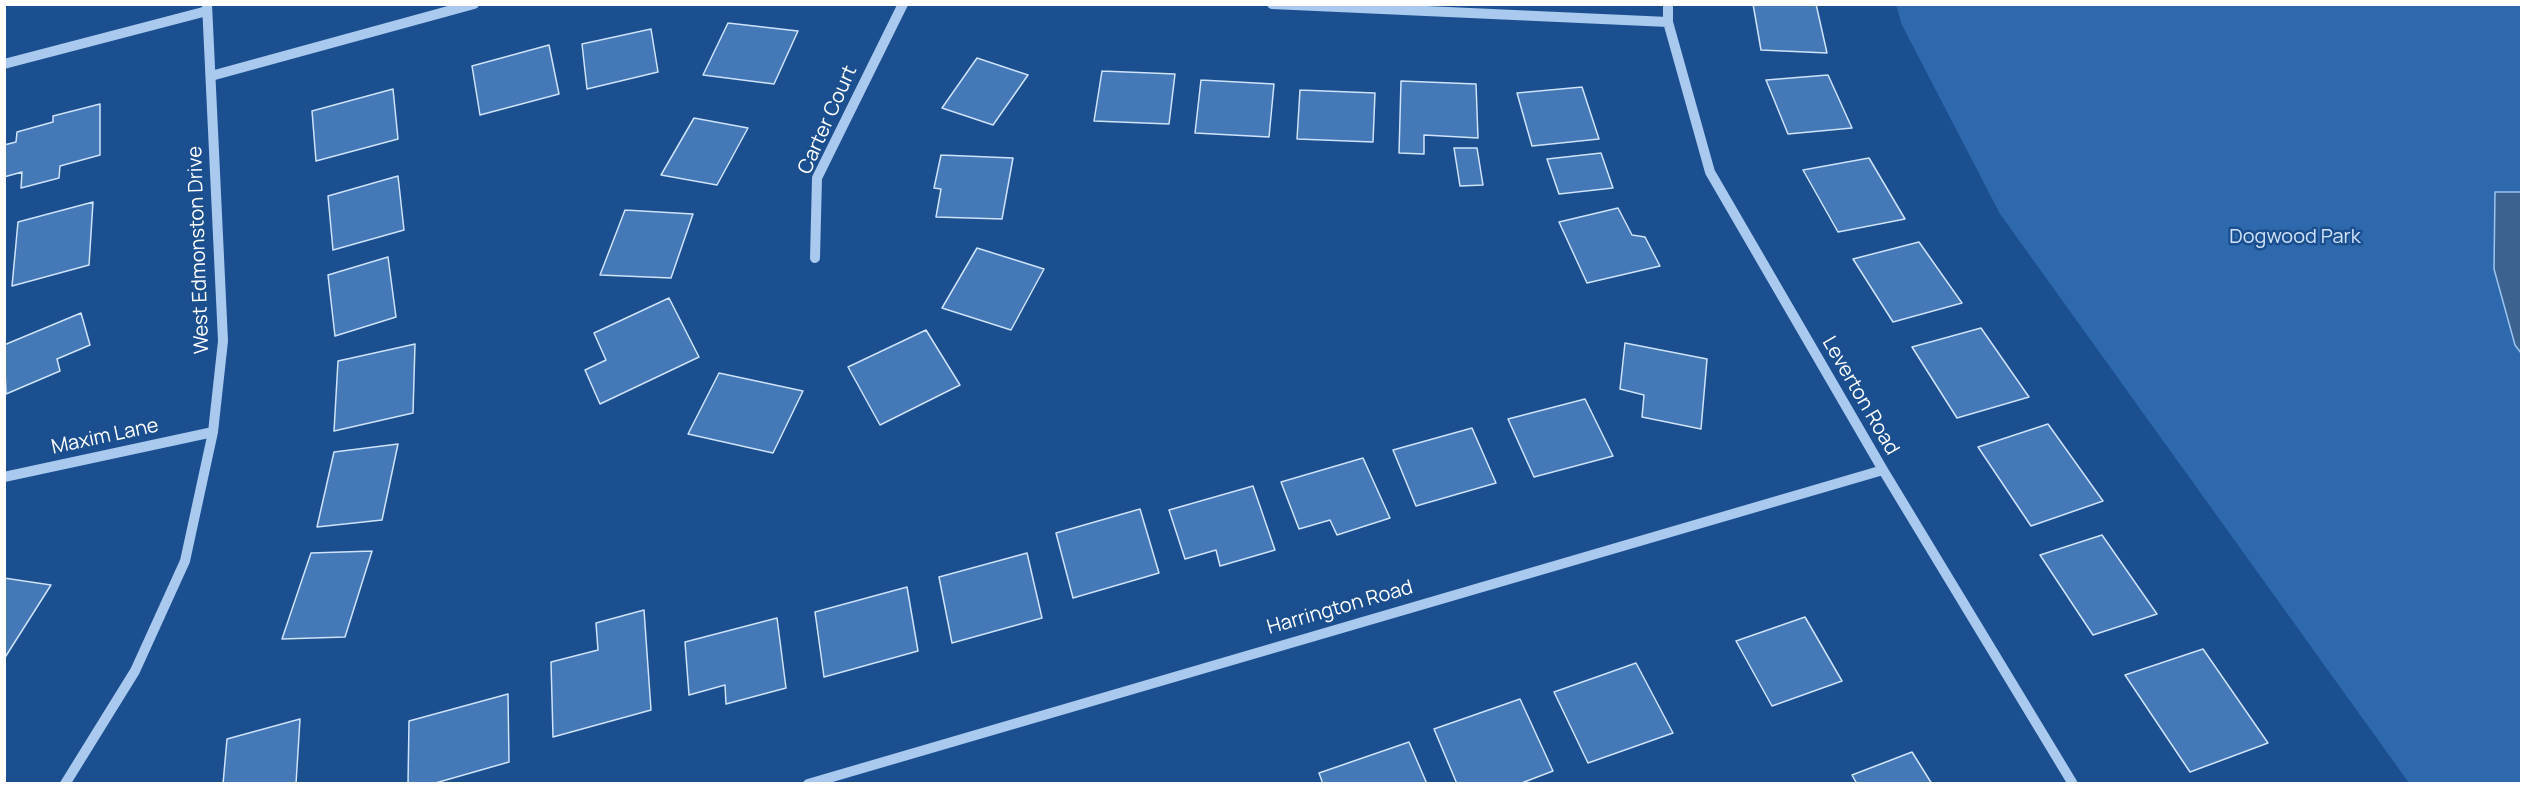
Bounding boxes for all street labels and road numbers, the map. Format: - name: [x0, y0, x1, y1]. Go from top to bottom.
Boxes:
- street label: Carter Court: [793, 62, 863, 178]
- street label: West Edmonston Drive: [183, 146, 215, 354]
- street label: Leverton Road: [1816, 332, 1904, 460]
- street label: Maxim Lane: [49, 414, 161, 460]
- street label: Harrington Road: [1264, 576, 1416, 640]

